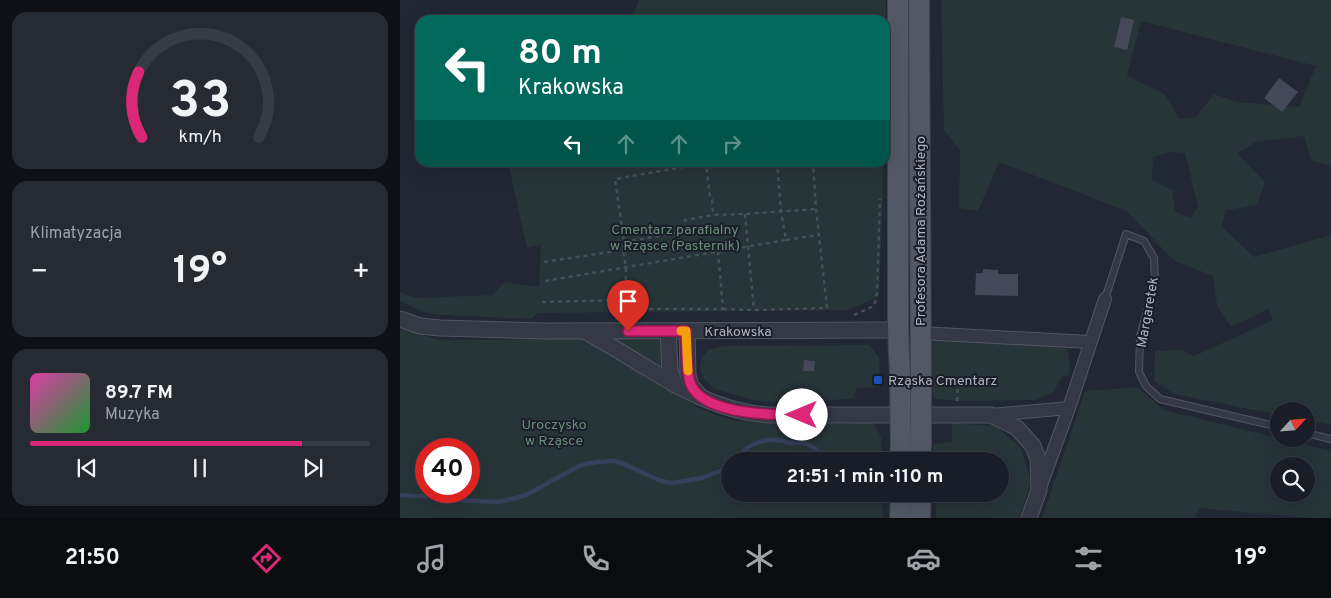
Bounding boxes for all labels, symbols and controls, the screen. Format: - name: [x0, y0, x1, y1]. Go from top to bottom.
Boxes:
- text: 80 m: [518, 32, 602, 76]
- icon: left: [435, 35, 500, 100]
- text: 33: [169, 70, 231, 136]
- text: Krakowska: [518, 75, 624, 102]
- text: km/h: [178, 126, 222, 149]
- icon: left: [559, 130, 587, 158]
- icon: ahead: [612, 130, 640, 158]
- icon: ahead: [665, 130, 693, 158]
- icon: right: [718, 130, 746, 158]
- street label: Profesora Adama Rożańskiego: [913, 136, 930, 326]
- park label: Cmentarz parafialny w Rząsce (Pasternik): [610, 222, 740, 255]
- text: Klimatyzacja: [30, 224, 122, 244]
- text: 19°: [173, 248, 227, 297]
- text: −: [30, 255, 48, 291]
- text: +: [352, 255, 370, 291]
- street label: Margaretek: [1134, 276, 1163, 349]
- pin: [607, 280, 649, 331]
- icon: arrive: [614, 287, 642, 315]
- street label: Krakowska: [704, 324, 772, 341]
- place label: Rząska Cmentarz: [888, 373, 997, 390]
- marker: Rząska Cmentarz: [872, 374, 884, 386]
- text: 89.7 FM: [105, 381, 173, 405]
- position arrow: [775, 388, 827, 440]
- north arrow: [1270, 402, 1315, 448]
- map controls: [1270, 402, 1315, 502]
- text: Muzyka: [105, 405, 160, 425]
- park label: Uroczysko w Rząsce: [521, 417, 587, 450]
- speed limit sign: 40: [415, 438, 480, 503]
- icon: previous: [73, 454, 101, 482]
- icon: pause: [186, 454, 214, 482]
- icon: next: [299, 454, 327, 482]
- button: search: [1270, 457, 1315, 502]
- text: 21:51 · 1 min · 110 m: [787, 465, 943, 489]
- icon: directions: [249, 541, 284, 576]
- icon: music: [414, 541, 449, 576]
- icon: phone: [578, 541, 613, 576]
- icon: climate: [742, 541, 777, 576]
- icon: car: [906, 541, 941, 576]
- icon: filters: [1071, 541, 1106, 576]
- text: 21:50: [65, 545, 120, 572]
- text: 19°: [1235, 545, 1266, 572]

